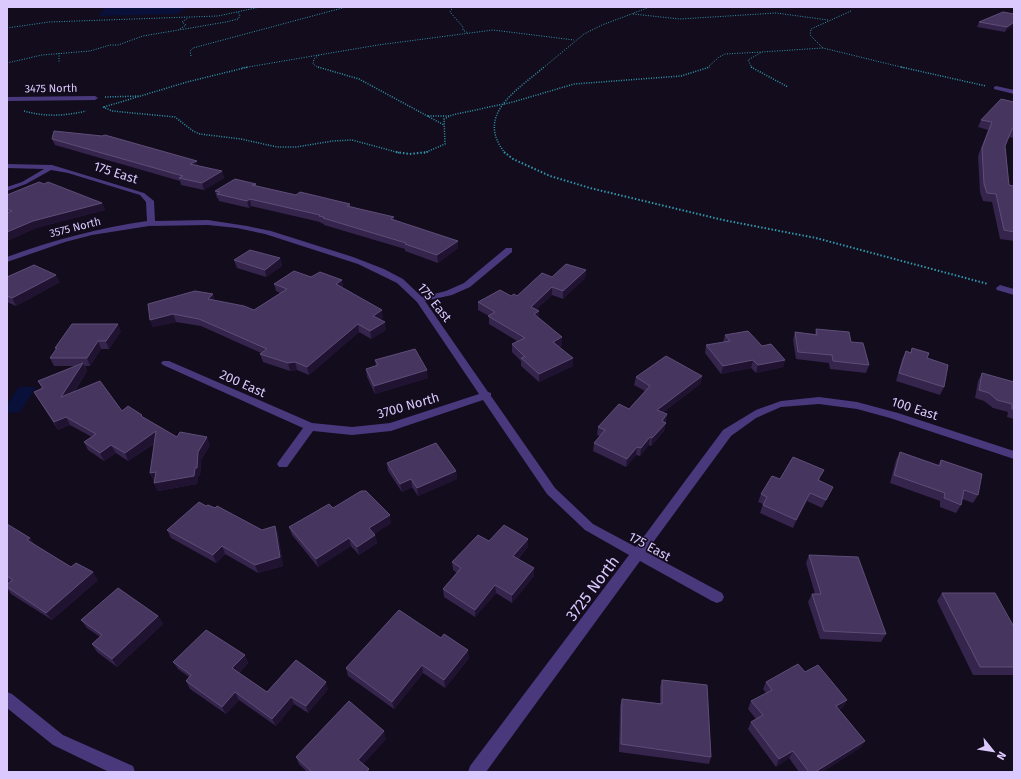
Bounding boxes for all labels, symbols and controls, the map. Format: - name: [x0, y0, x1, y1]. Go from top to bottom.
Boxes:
- street label: 3475 North: [25, 82, 78, 95]
- street label: 175 East: [92, 158, 140, 187]
- street label: 3575 North: [48, 215, 102, 240]
- street label: 175 East: [414, 280, 455, 325]
- street label: 200 East: [217, 367, 268, 400]
- street label: 3700 North: [375, 389, 441, 421]
- street label: 100 East: [890, 394, 940, 423]
- street label: 175 East: [626, 529, 674, 564]
- street label: 3725 North: [562, 552, 623, 625]
- north arrow: [973, 731, 1013, 771]
- text: N: [994, 749, 1009, 762]

